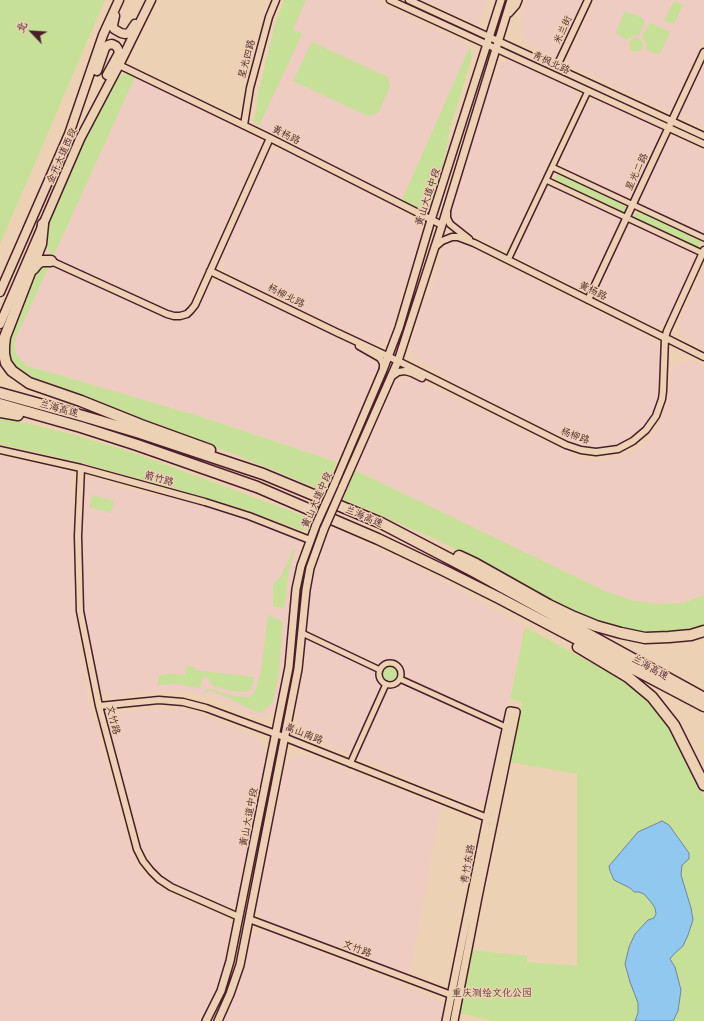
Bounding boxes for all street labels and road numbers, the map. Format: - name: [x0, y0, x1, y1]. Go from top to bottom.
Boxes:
- street label: 米兰街: [551, 14, 575, 46]
- street label: 星光四路: [236, 38, 258, 80]
- street label: 青枫北路: [530, 49, 572, 77]
- street label: 黄杨路: [270, 123, 302, 147]
- street label: 金开大道西段: [44, 126, 80, 186]
- street label: 星光二路: [623, 151, 651, 193]
- street label: 黄山大道中段: [413, 167, 443, 227]
- street label: 黄杨路: [577, 279, 609, 303]
- street label: 杨柳北路: [265, 282, 307, 310]
- street label: 兰海高速: [38, 398, 80, 420]
- street label: 杨柳路: [559, 425, 591, 447]
- street label: 箭竹路: [143, 469, 175, 489]
- street label: 黄山大道中段: [299, 470, 335, 530]
- street label: 兰海高速: [343, 504, 385, 530]
- street label: 兰海高速: [630, 653, 670, 683]
- street label: 文竹路: [104, 704, 122, 736]
- street label: 嵩山南路: [283, 721, 325, 747]
- street label: 黄山大道中段: [237, 786, 261, 848]
- street label: 青竹东路: [458, 843, 478, 885]
- street label: 文竹路: [341, 938, 373, 960]

